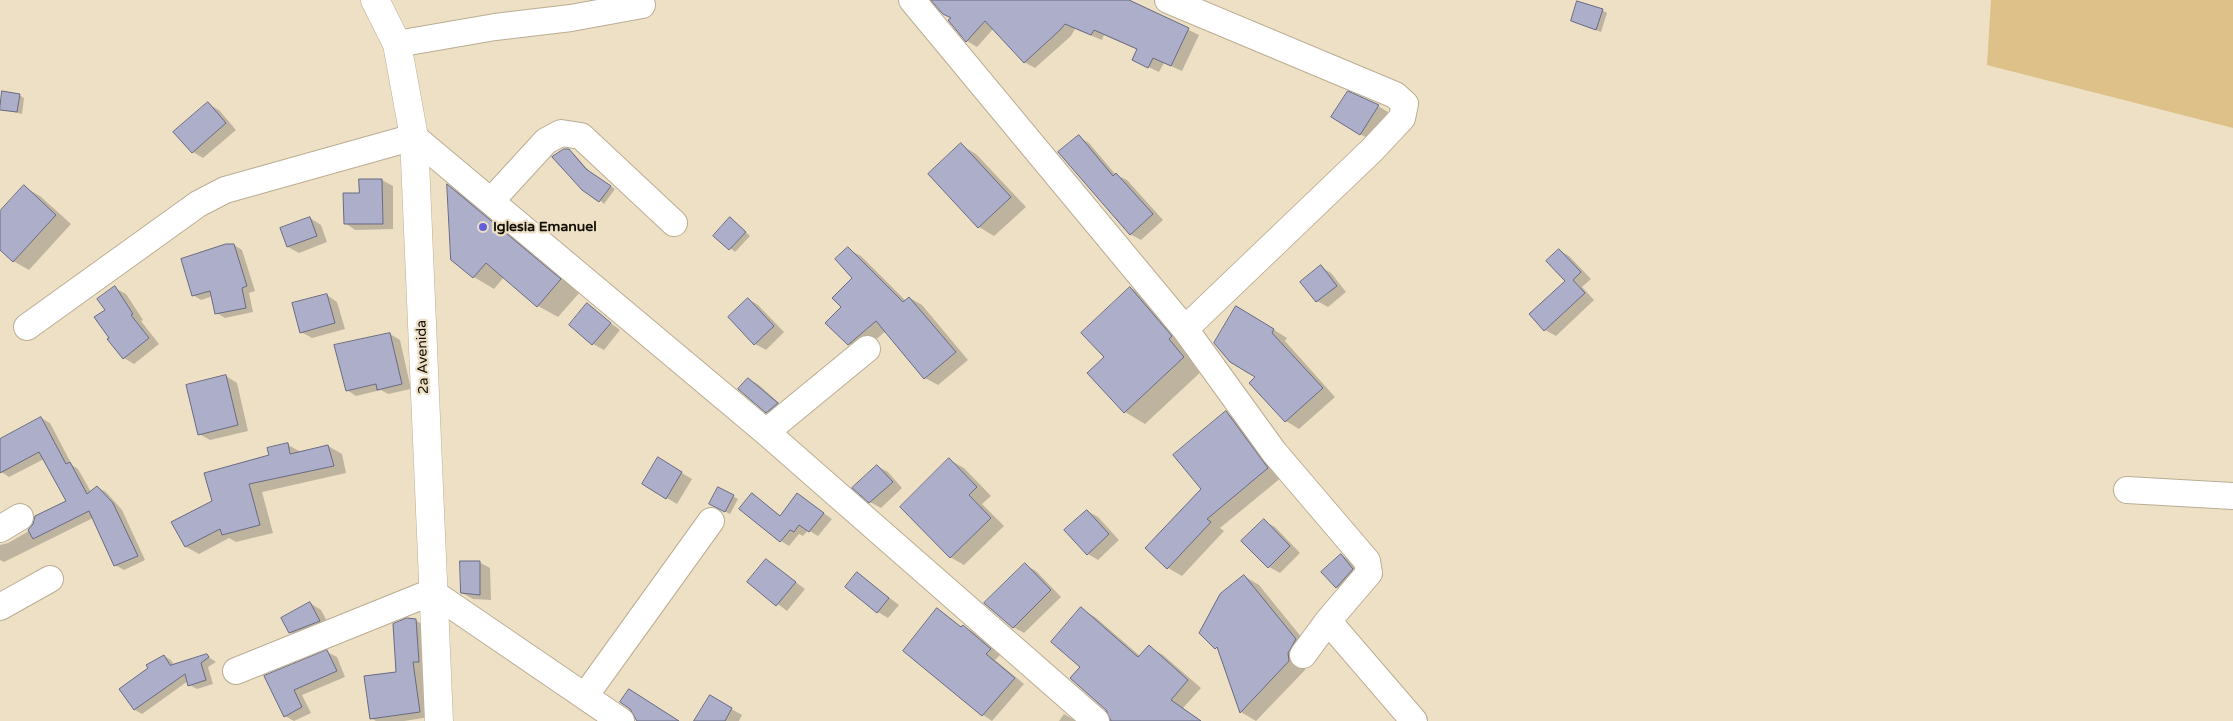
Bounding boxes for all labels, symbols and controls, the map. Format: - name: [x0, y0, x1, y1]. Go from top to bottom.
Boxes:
- place label: Iglesia Emanuel: [493, 219, 597, 235]
- marker: Iglesia Emanuel: [477, 221, 489, 233]
- street label: 2a Avenida: [413, 320, 433, 394]

